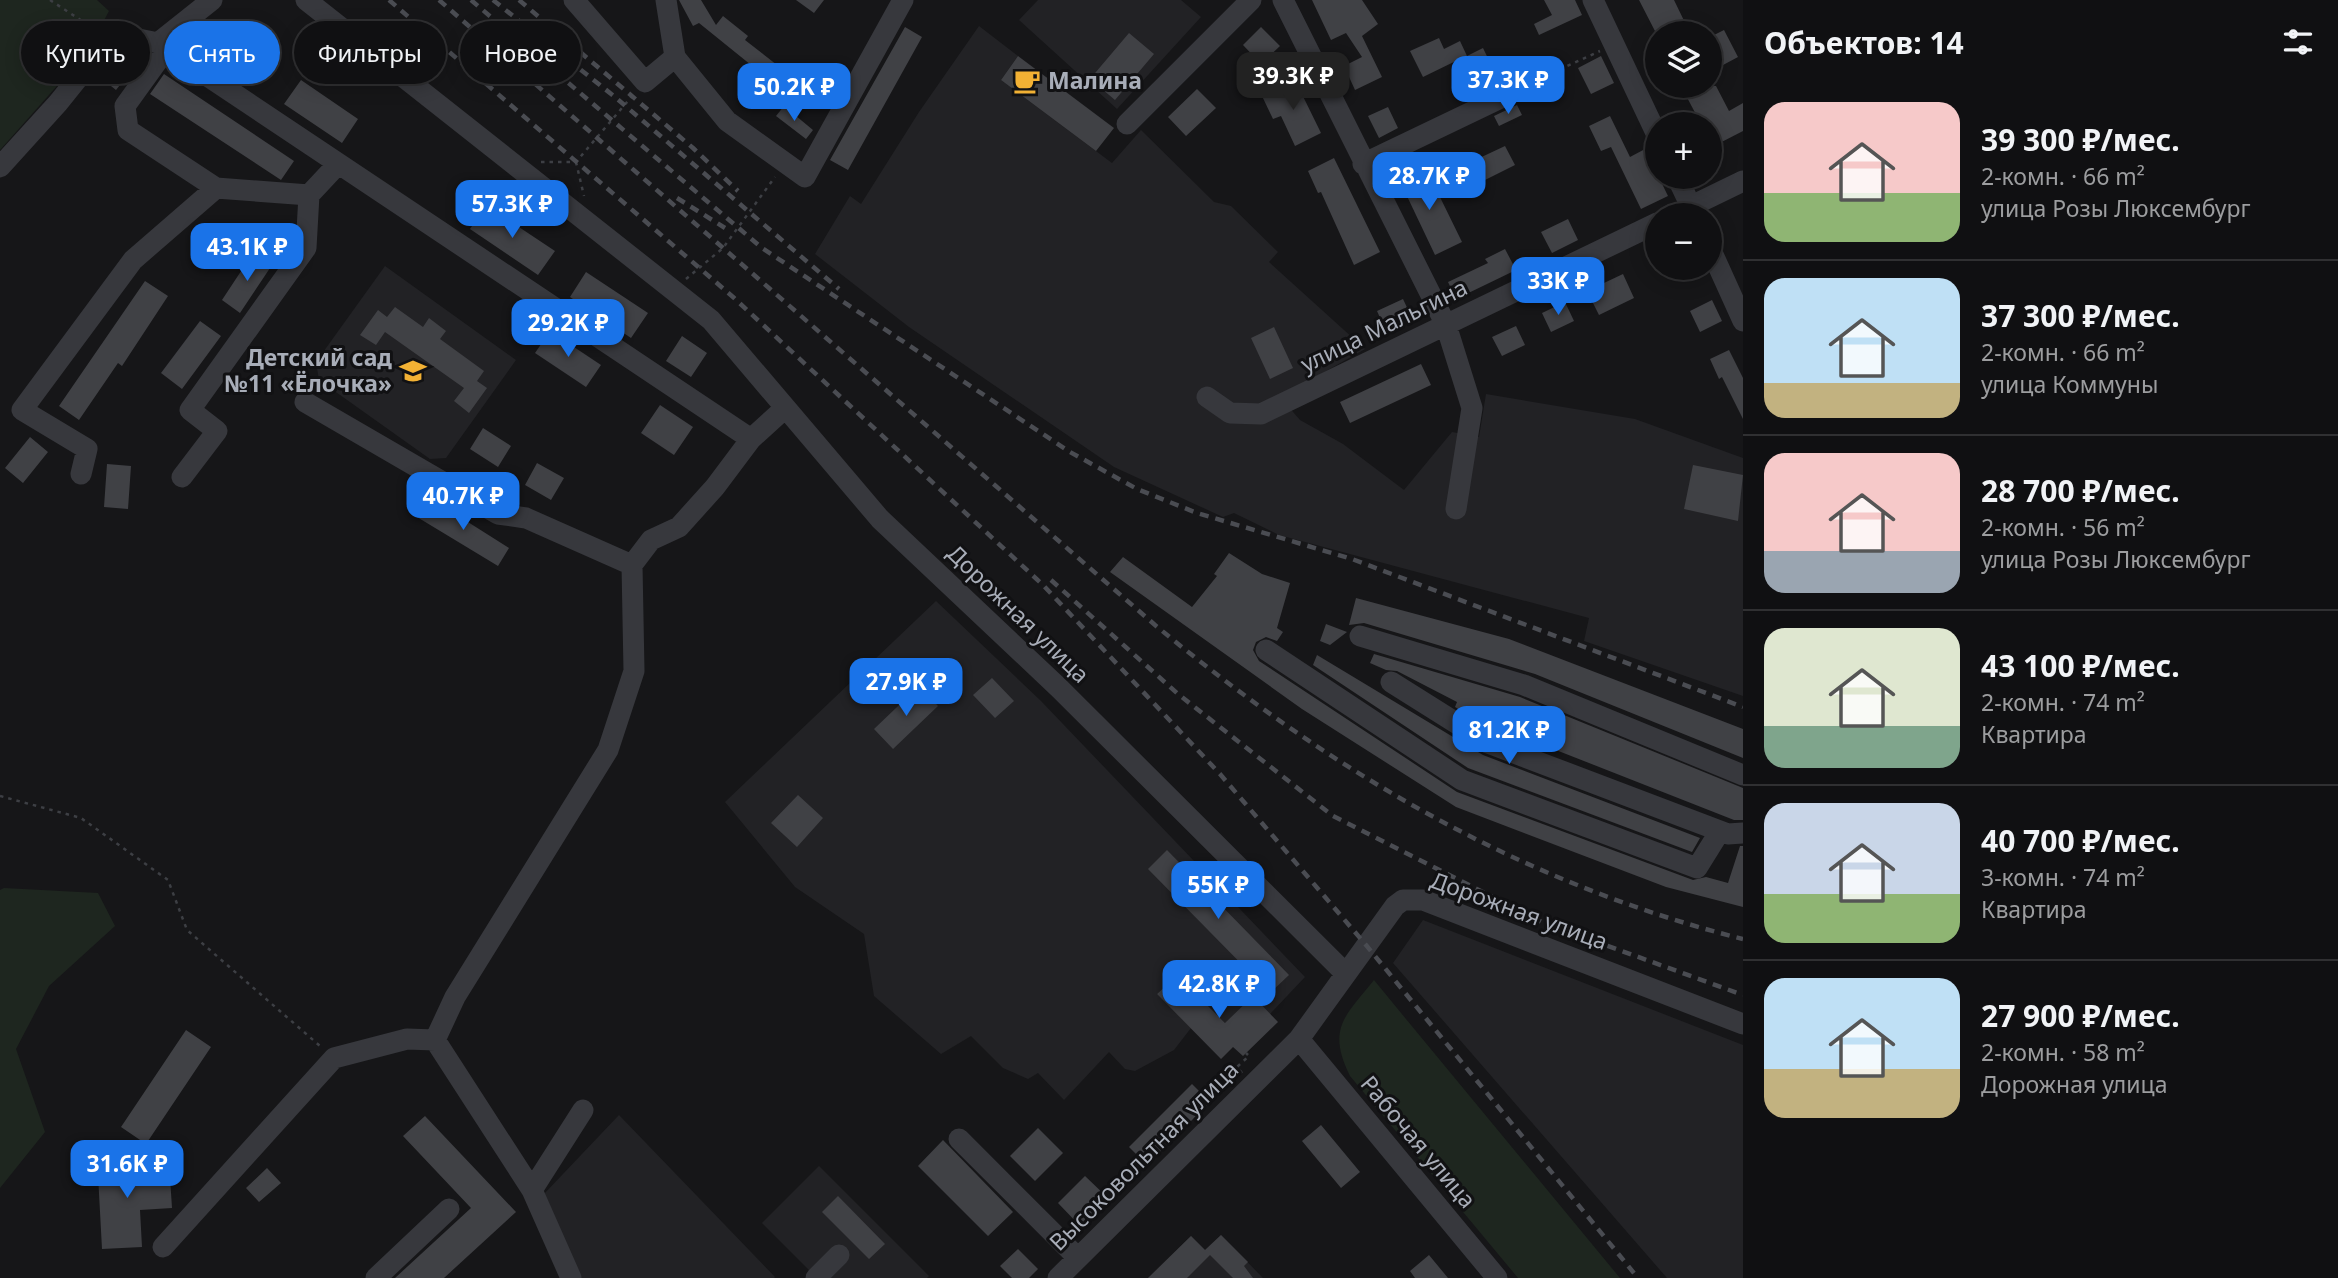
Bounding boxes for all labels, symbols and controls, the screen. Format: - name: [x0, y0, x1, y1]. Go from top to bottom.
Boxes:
- chip: Купить: [21, 21, 150, 84]
- chip: Снять: [164, 21, 280, 84]
- chip: Фильтры: [294, 21, 446, 84]
- chip: Новое: [460, 21, 581, 84]
- map controls: [1645, 21, 1722, 280]
- button: layers: [1645, 21, 1722, 98]
- text: Объектов: 14: [1764, 22, 1964, 63]
- icon: filters: [2279, 23, 2317, 61]
- pin: 39.3K ₽: [1228, 52, 1358, 112]
- pin: 37.3K ₽: [1443, 57, 1573, 116]
- text: 39.3K ₽: [1253, 59, 1333, 91]
- text: 37.3K ₽: [1468, 63, 1548, 95]
- pin: 50.2K ₽: [729, 64, 859, 123]
- place label: Малина: [1048, 64, 1142, 96]
- cafe icon: Малина: [1012, 66, 1042, 96]
- text: 50.2K ₽: [754, 70, 834, 102]
- button: +: [1645, 112, 1722, 189]
- text: 39 300 ₽/мес.: [1981, 119, 2180, 160]
- icon: home: [1820, 130, 1904, 214]
- pin: 28.7K ₽: [1364, 152, 1494, 212]
- text: 28.7K ₽: [1389, 159, 1469, 191]
- text: 2-комн. · 66 m²: [1981, 160, 2145, 192]
- pin: 57.3K ₽: [447, 180, 577, 240]
- text: 57.3K ₽: [472, 187, 552, 219]
- text: улица Розы Люксембург: [1981, 192, 2251, 224]
- button: −: [1645, 203, 1722, 280]
- pin: 43.1K ₽: [182, 224, 312, 283]
- text: 43.1K ₽: [207, 230, 287, 262]
- pin: 33K ₽: [1509, 258, 1607, 317]
- text: 33K ₽: [1527, 264, 1589, 296]
- street label: улица Мальгина: [1295, 271, 1472, 379]
- text: 37 300 ₽/мес.: [1981, 295, 2180, 336]
- pin: 29.2K ₽: [503, 300, 633, 359]
- text: 29.2K ₽: [528, 306, 608, 338]
- icon: home: [1820, 306, 1904, 390]
- text: 2-комн. · 66 m²: [1981, 336, 2145, 368]
- place label: Детский сад №11 «Ёлочка»: [224, 341, 392, 399]
- school or university icon: Детский сад №11 «Ёлочка»: [398, 356, 428, 386]
- text: улица Коммуны: [1981, 368, 2158, 400]
- text: 28 700 ₽/мес.: [1981, 470, 2180, 511]
- pin: 40.7K ₽: [398, 472, 528, 532]
- text: 40.7K ₽: [423, 479, 503, 511]
- icon: home: [1820, 481, 1904, 565]
- text: 2-комн. · 56 m²: [1981, 511, 2145, 543]
- street label: Дорожная улица: [941, 537, 1097, 690]
- text: улица Розы Люксембург: [1981, 543, 2251, 575]
- text: 43 100 ₽/мес.: [1981, 645, 2180, 686]
- icon: home: [1820, 656, 1904, 740]
- pin: 27.9K ₽: [841, 658, 971, 718]
- text: 27.9K ₽: [866, 665, 946, 697]
- text: 2-комн. · 74 m²: [1981, 686, 2145, 718]
- pin: 81.2K ₽: [1444, 706, 1574, 766]
- text: 81.2K ₽: [1469, 713, 1549, 745]
- text: Квартира: [1981, 718, 2087, 750]
- text: 40 700 ₽/мес.: [1981, 820, 2180, 861]
- icon: home: [1820, 831, 1904, 915]
- text: 3-комн. · 74 m²: [1981, 861, 2145, 893]
- pin: 55K ₽: [1169, 862, 1267, 921]
- street label: Дорожная улица: [1426, 863, 1612, 957]
- text: 55K ₽: [1187, 868, 1249, 900]
- text: Квартира: [1981, 893, 2087, 925]
- pin: 42.8K ₽: [1154, 960, 1284, 1020]
- text: 42.8K ₽: [1179, 967, 1259, 999]
- text: 27 900 ₽/мес.: [1981, 995, 2180, 1036]
- icon: home: [1820, 1006, 1904, 1090]
- text: 2-комн. · 58 m²: [1981, 1036, 2145, 1068]
- street label: Высоковольтная улица: [1041, 1053, 1245, 1257]
- street label: Рабочая улица: [1354, 1068, 1484, 1214]
- text: Дорожная улица: [1981, 1068, 2167, 1100]
- pin: 31.6K ₽: [62, 1140, 192, 1200]
- text: 31.6K ₽: [87, 1147, 167, 1179]

